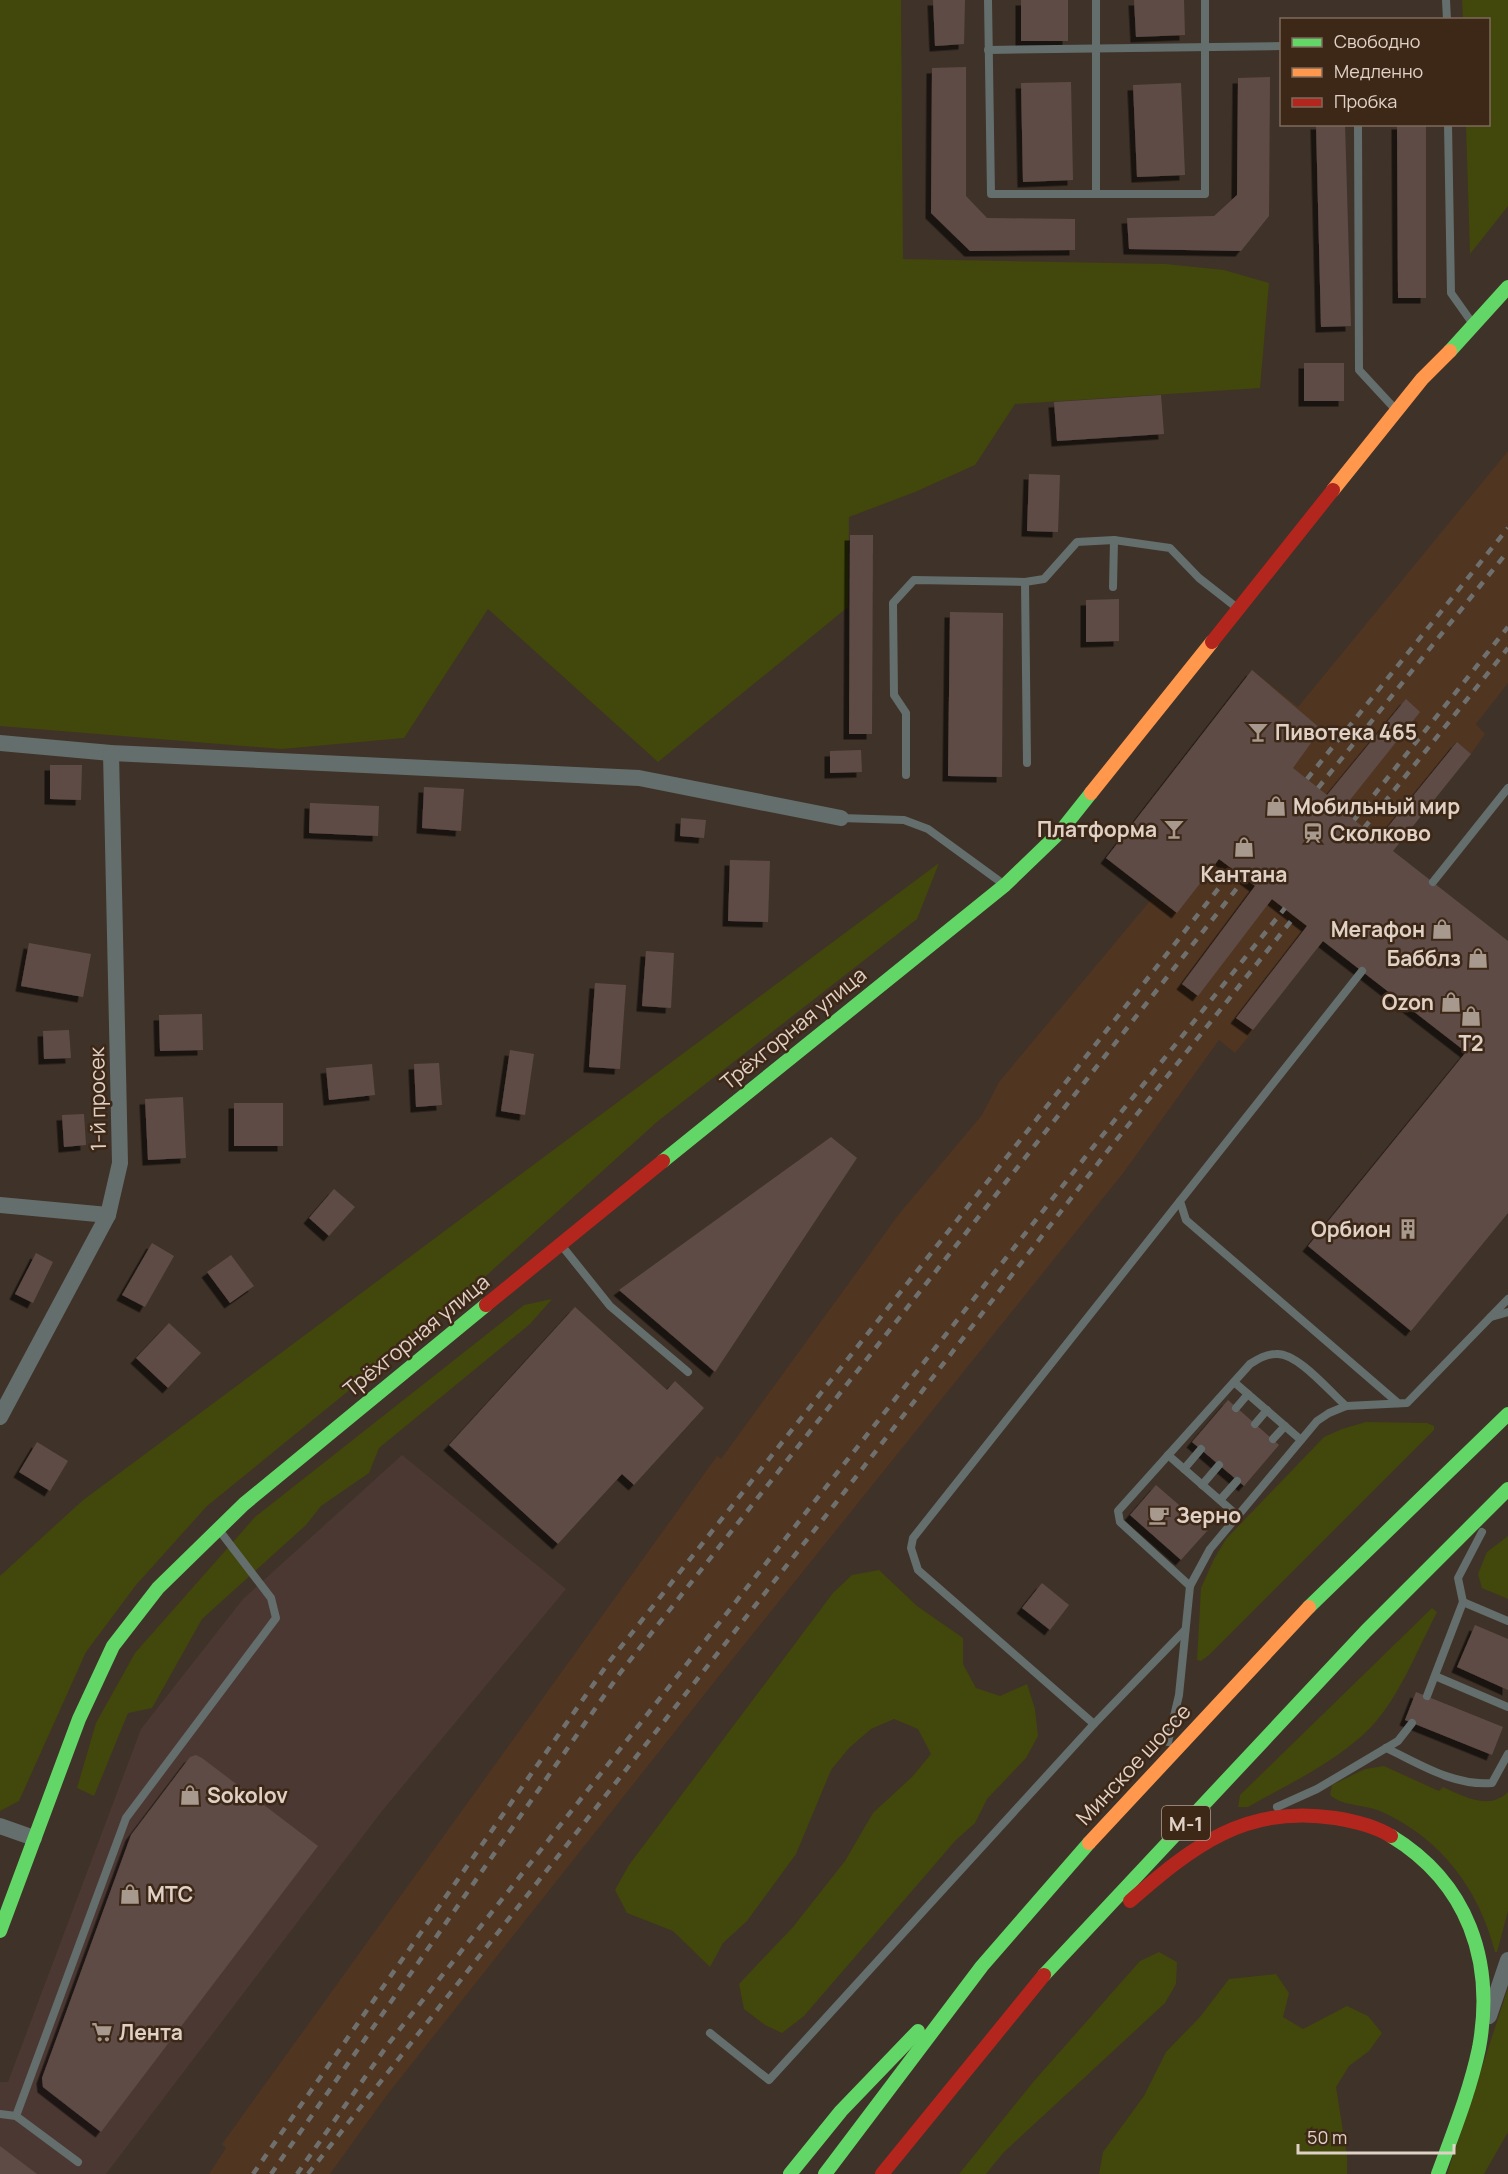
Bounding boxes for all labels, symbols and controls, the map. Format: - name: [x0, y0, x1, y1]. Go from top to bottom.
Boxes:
- legend: [1280, 18, 1490, 126]
- text: Свободно: [1334, 29, 1420, 53]
- text: Медленно: [1334, 59, 1423, 83]
- text: Пробка: [1334, 89, 1397, 113]
- place label: Пивотека 465: [1275, 718, 1417, 746]
- bar icon: Пивотека 465: [1246, 720, 1270, 744]
- place label: Мобильный мир: [1293, 792, 1460, 820]
- shop icon: Мобильный мир: [1264, 794, 1288, 818]
- place label: Платформа: [1037, 815, 1157, 843]
- bar icon: Платформа: [1162, 817, 1186, 841]
- place label: Сколково: [1330, 819, 1431, 847]
- station icon: Сколково: [1301, 821, 1325, 845]
- shop icon: Кантана: [1232, 835, 1256, 859]
- place label: Кантана: [1201, 860, 1287, 888]
- place label: Мегафон: [1331, 915, 1425, 943]
- shop icon: Мегафон: [1430, 917, 1454, 941]
- place label: Бабблз: [1387, 944, 1461, 972]
- shop icon: Бабблз: [1466, 946, 1490, 970]
- street label: Трёхгорная улица: [714, 960, 872, 1096]
- place label: Ozon: [1382, 988, 1434, 1016]
- shop icon: Ozon: [1439, 990, 1463, 1014]
- shop icon: T2: [1459, 1004, 1483, 1028]
- place label: T2: [1458, 1029, 1484, 1057]
- street label: 1-й просек: [82, 1046, 112, 1151]
- place label: Орбион: [1311, 1215, 1391, 1243]
- building icon: Орбион: [1396, 1217, 1420, 1241]
- street label: Трёхгорная улица: [337, 1267, 495, 1403]
- place label: Зерно: [1176, 1501, 1241, 1529]
- cafe icon: Зерно: [1147, 1503, 1171, 1527]
- street label: Минское шоссе: [1069, 1697, 1197, 1831]
- place label: Sokolov: [207, 1781, 288, 1809]
- shop icon: Sokolov: [178, 1783, 202, 1807]
- road number: М-1: [1162, 1806, 1210, 1840]
- place label: МТС: [147, 1880, 193, 1908]
- shop icon: МТС: [118, 1882, 142, 1906]
- place label: Лента: [119, 2018, 183, 2046]
- supermarket icon: Лента: [90, 2020, 114, 2044]
- scale bar: [1298, 2117, 1454, 2155]
- text: 50 m: [1307, 2125, 1347, 2149]

